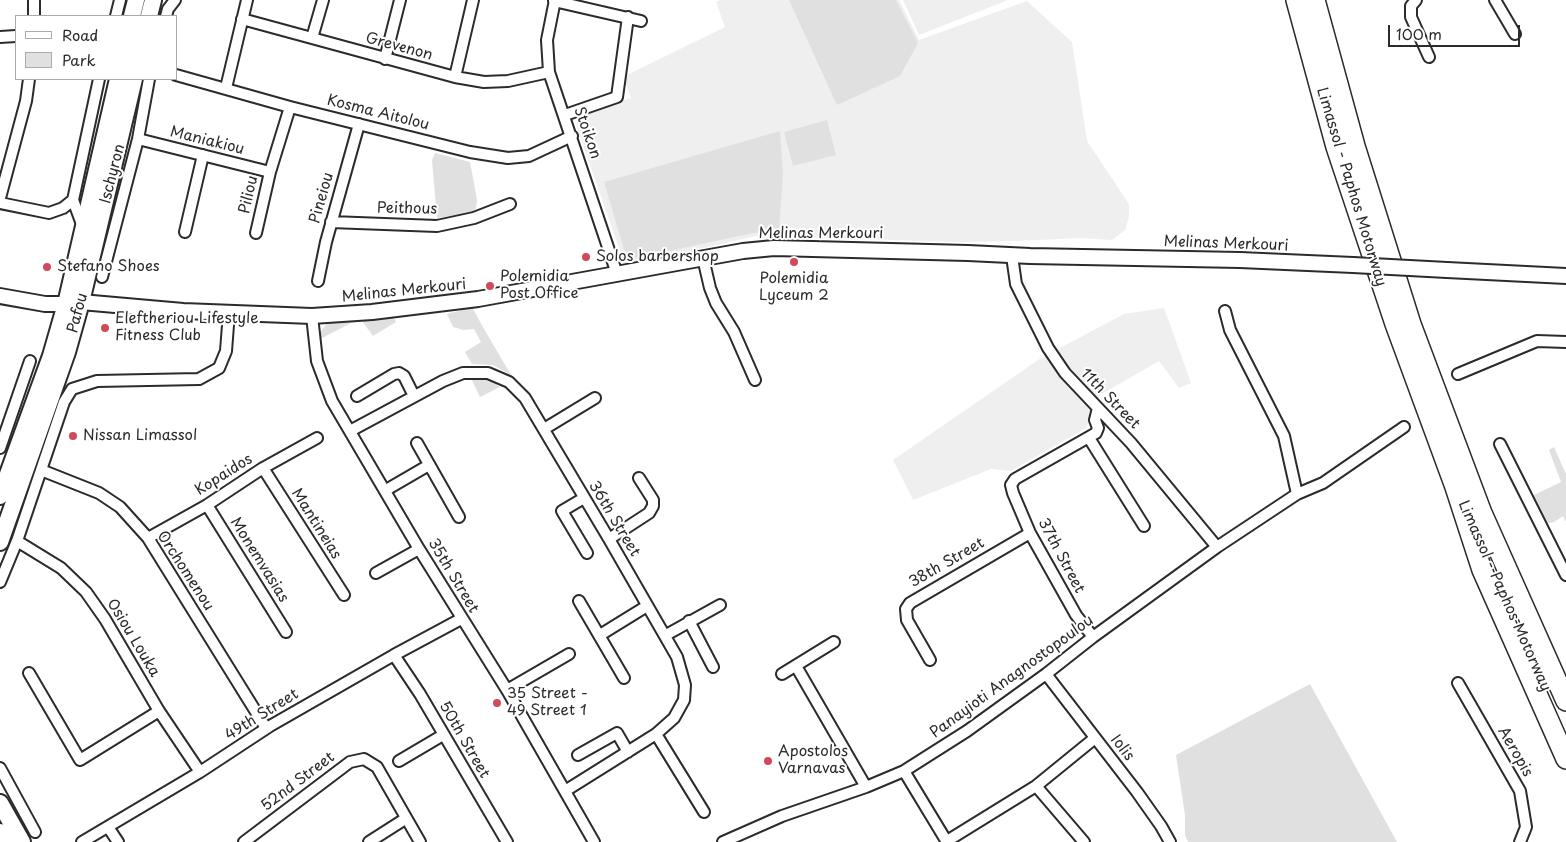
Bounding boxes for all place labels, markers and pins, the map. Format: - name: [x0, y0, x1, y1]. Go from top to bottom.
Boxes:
- place label: Solos barbershop: [596, 248, 719, 266]
- marker: Solos barbershop: [580, 251, 592, 263]
- marker: Polemidia Lyceum 2: [788, 256, 800, 268]
- place label: Stefano Shoes: [57, 258, 160, 276]
- marker: Stefano Shoes: [41, 261, 53, 273]
- place label: Polemidia Post Office: [500, 268, 578, 303]
- place label: Polemidia Lyceum 2: [759, 270, 829, 305]
- marker: Polemidia Post Office: [484, 280, 496, 292]
- place label: Eleftheriou Lifestyle Fitness Club: [115, 310, 259, 345]
- marker: Eleftheriou Lifestyle Fitness Club: [99, 322, 111, 334]
- place label: Nissan Limassol: [83, 427, 197, 445]
- marker: Nissan Limassol: [67, 430, 79, 442]
- place label: 35 Street - 49 Street 1: [507, 685, 588, 720]
- marker: 35 Street - 49 Street 1: [491, 697, 503, 709]
- place label: Apostolos Varnavas: [778, 743, 848, 778]
- marker: Apostolos Varnavas: [762, 755, 774, 767]

